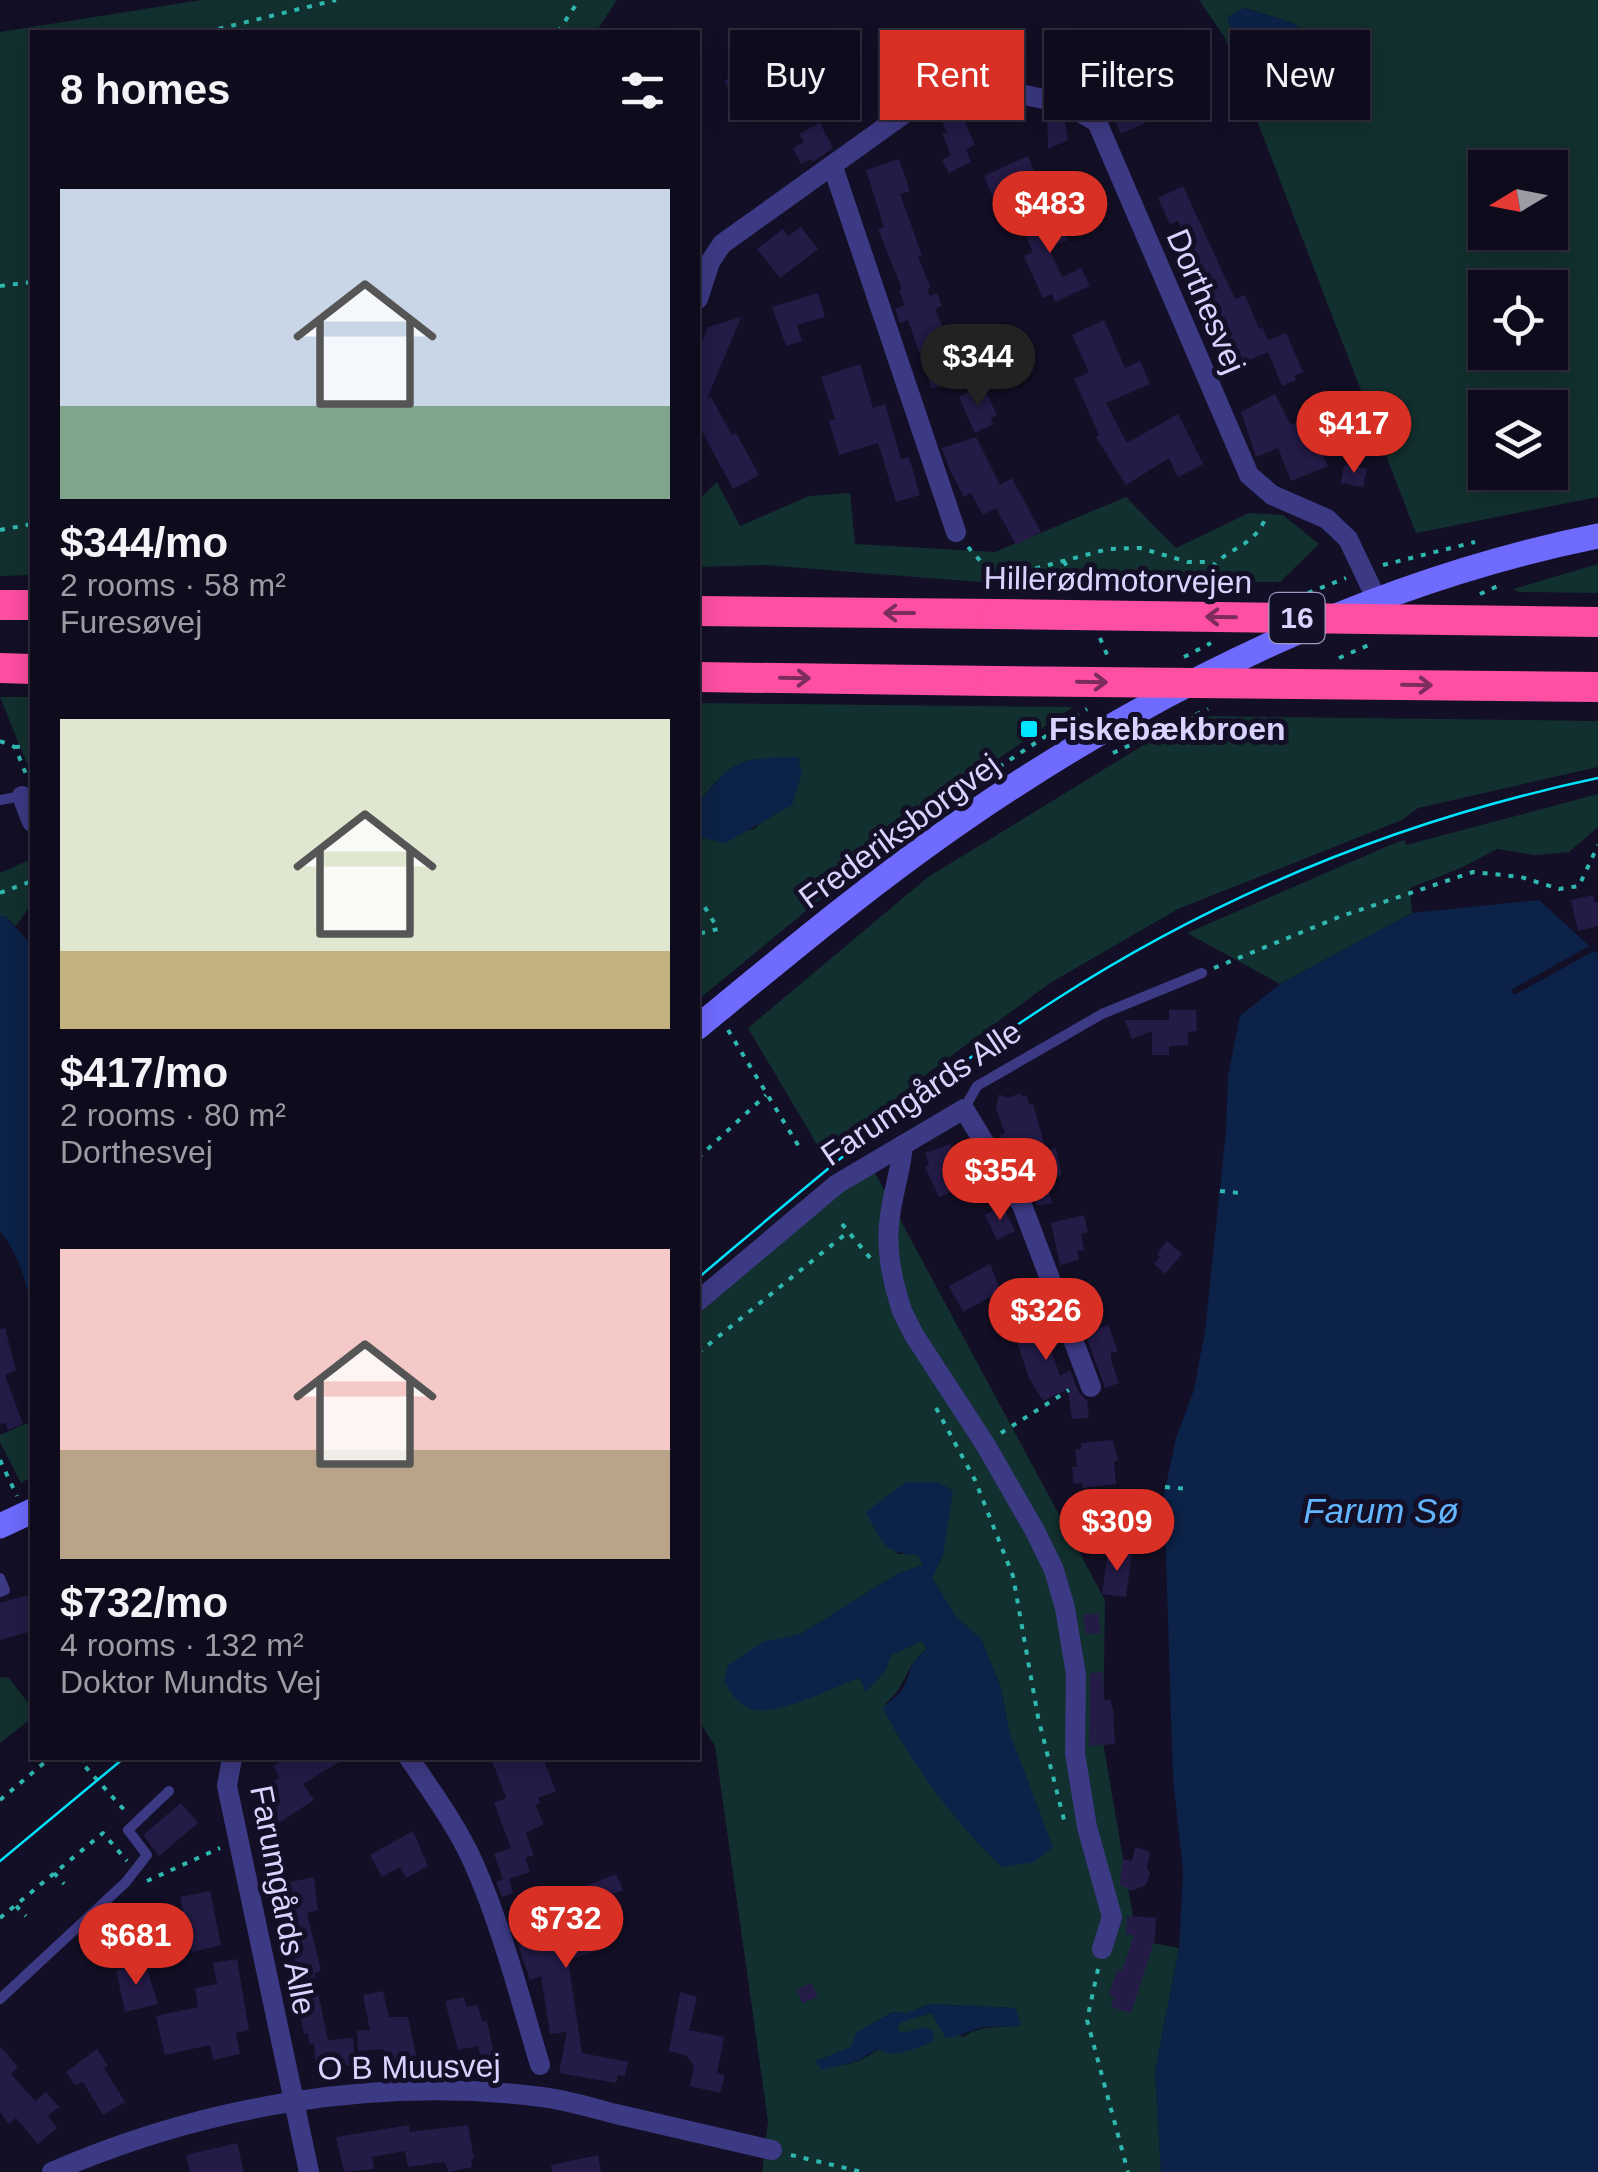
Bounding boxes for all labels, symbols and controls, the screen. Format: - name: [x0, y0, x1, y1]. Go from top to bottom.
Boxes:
- chip: Buy: [730, 30, 860, 120]
- chip: Rent: [880, 30, 1024, 120]
- chip: Filters: [1044, 30, 1210, 120]
- chip: New: [1230, 30, 1370, 120]
- icon: filters: [615, 63, 670, 118]
- text: 8 homes: [60, 66, 230, 113]
- north arrow: [1468, 150, 1568, 250]
- map controls: [1468, 150, 1568, 490]
- pin: $483: [991, 171, 1109, 256]
- text: $483: [1014, 185, 1086, 221]
- street label: Dorthesvej: [1160, 224, 1252, 378]
- icon: home: [275, 254, 455, 434]
- button: locate: [1468, 270, 1568, 370]
- pin: $344: [919, 324, 1037, 409]
- text: $344: [942, 338, 1014, 374]
- button: layers: [1468, 390, 1568, 490]
- pin: $417: [1295, 391, 1413, 476]
- text: $417: [1318, 405, 1390, 441]
- text: $344/mo: [60, 519, 228, 566]
- street label: Hillerødmotorvejen: [983, 560, 1253, 600]
- text: 2 rooms · 58 m²: [60, 567, 286, 603]
- road number: 16: [1270, 593, 1324, 643]
- text: Furesøvej: [60, 604, 202, 640]
- one-way arrow: [883, 604, 916, 622]
- one-way arrow: [1205, 607, 1237, 626]
- one-way arrow: [778, 668, 810, 688]
- one-way arrow: [1076, 672, 1108, 691]
- one-way arrow: [1400, 676, 1433, 694]
- place label: Fiskebækbroen: [1049, 711, 1286, 747]
- marker: Fiskebækbroen: [1018, 718, 1040, 740]
- street label: Frederiksborgvej: [792, 746, 1006, 916]
- icon: home: [275, 784, 455, 964]
- street label: Farumgårds Alle: [814, 1013, 1028, 1173]
- text: $417/mo: [60, 1049, 228, 1096]
- text: 2 rooms · 80 m²: [60, 1097, 286, 1133]
- text: Dorthesvej: [60, 1134, 213, 1170]
- pin: $354: [941, 1138, 1059, 1223]
- text: $354: [964, 1152, 1036, 1188]
- pin: $326: [987, 1278, 1105, 1363]
- text: $326: [1010, 1292, 1082, 1328]
- icon: home: [275, 1314, 455, 1494]
- pin: $309: [1058, 1489, 1176, 1574]
- water label: Farum Sø: [1303, 1491, 1459, 1530]
- text: $309: [1081, 1503, 1153, 1539]
- text: $732/mo: [60, 1579, 228, 1626]
- text: 4 rooms · 132 m²: [60, 1627, 304, 1663]
- text: Doktor Mundts Vej: [60, 1664, 321, 1700]
- street label: Farumgårds Alle: [243, 1782, 323, 2018]
- pin: $732: [507, 1886, 625, 1971]
- text: $732: [530, 1900, 602, 1936]
- pin: $681: [77, 1903, 195, 1988]
- text: $681: [100, 1917, 172, 1953]
- street label: O B Muusvej: [317, 2047, 501, 2087]

